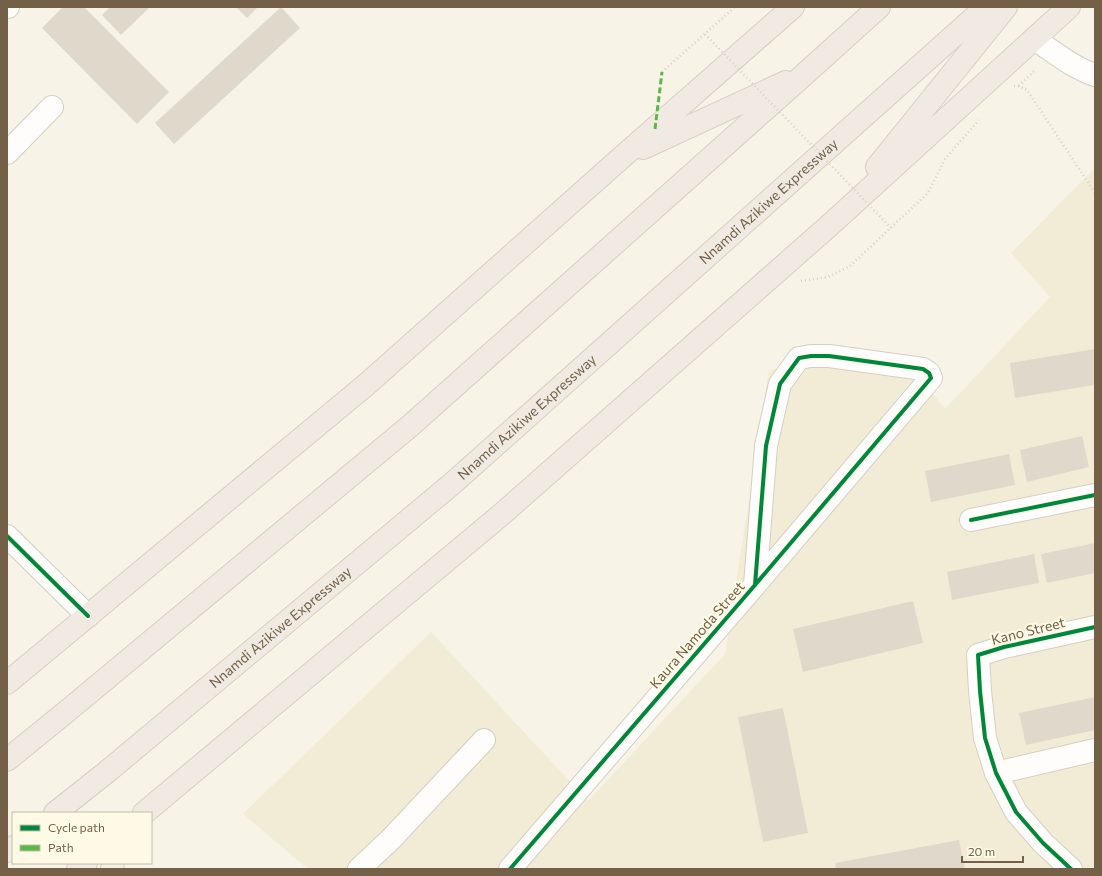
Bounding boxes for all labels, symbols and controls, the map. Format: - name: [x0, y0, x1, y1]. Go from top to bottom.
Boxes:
- street label: Nnamdi Azikiwe Expressway: [695, 135, 841, 267]
- street label: Nnamdi Azikiwe Expressway: [454, 350, 599, 483]
- street label: Nnamdi Azikiwe Expressway: [205, 563, 354, 691]
- street label: Kaura Namoda Street: [646, 578, 748, 692]
- street label: Kano Street: [989, 613, 1067, 648]
- legend: [12, 812, 152, 864]
- text: Cycle path: [48, 820, 105, 834]
- scale bar: [962, 838, 1023, 864]
- text: Path: [48, 840, 74, 854]
- text: 20 m: [968, 844, 995, 858]

